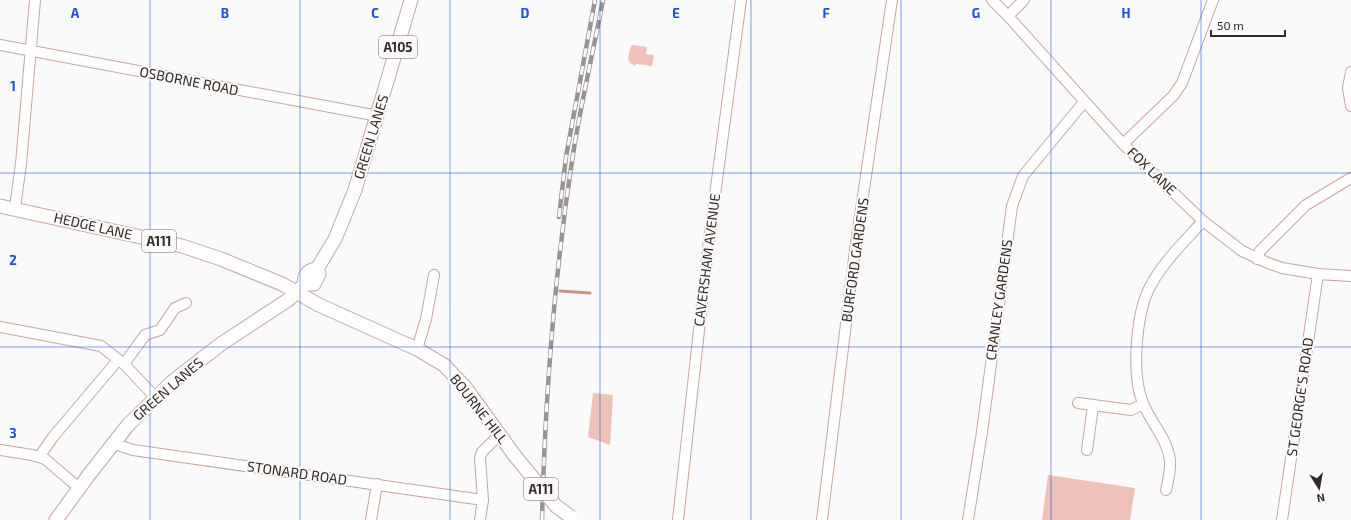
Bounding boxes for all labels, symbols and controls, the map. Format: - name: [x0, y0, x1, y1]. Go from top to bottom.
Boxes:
- text: A: [71, 5, 80, 21]
- text: B: [221, 5, 229, 21]
- text: C: [371, 5, 379, 21]
- text: D: [521, 5, 530, 21]
- text: E: [672, 5, 680, 21]
- text: F: [822, 5, 830, 21]
- text: G: [972, 5, 980, 21]
- text: H: [1122, 5, 1131, 21]
- scale bar: [1211, 12, 1285, 38]
- text: 50 m: [1217, 18, 1244, 32]
- road number: A105: [379, 36, 417, 58]
- street label: OSBORNE ROAD: [138, 63, 240, 98]
- text: 1: [10, 78, 16, 94]
- street label: GREEN LANES: [350, 92, 391, 181]
- street label: FOX LANE: [1124, 143, 1181, 198]
- street label: CAVERSHAM AVENUE: [690, 192, 723, 327]
- street label: BURFORD GARDENS: [837, 196, 872, 323]
- street label: HEDGE LANE: [52, 208, 134, 243]
- road number: A111: [142, 230, 176, 252]
- street label: CRANLEY GARDENS: [982, 238, 1015, 362]
- text: 2: [9, 252, 17, 268]
- street label: ST GEORGE'S ROAD: [1283, 336, 1316, 457]
- street label: GREEN LANES: [129, 353, 206, 424]
- street label: BOURNE HILL: [447, 370, 512, 447]
- text: 3: [9, 425, 17, 441]
- street label: STONARD ROAD: [246, 457, 348, 488]
- north arrow: [1299, 468, 1339, 508]
- road number: A111: [524, 478, 558, 500]
- text: N: [1316, 491, 1326, 505]

